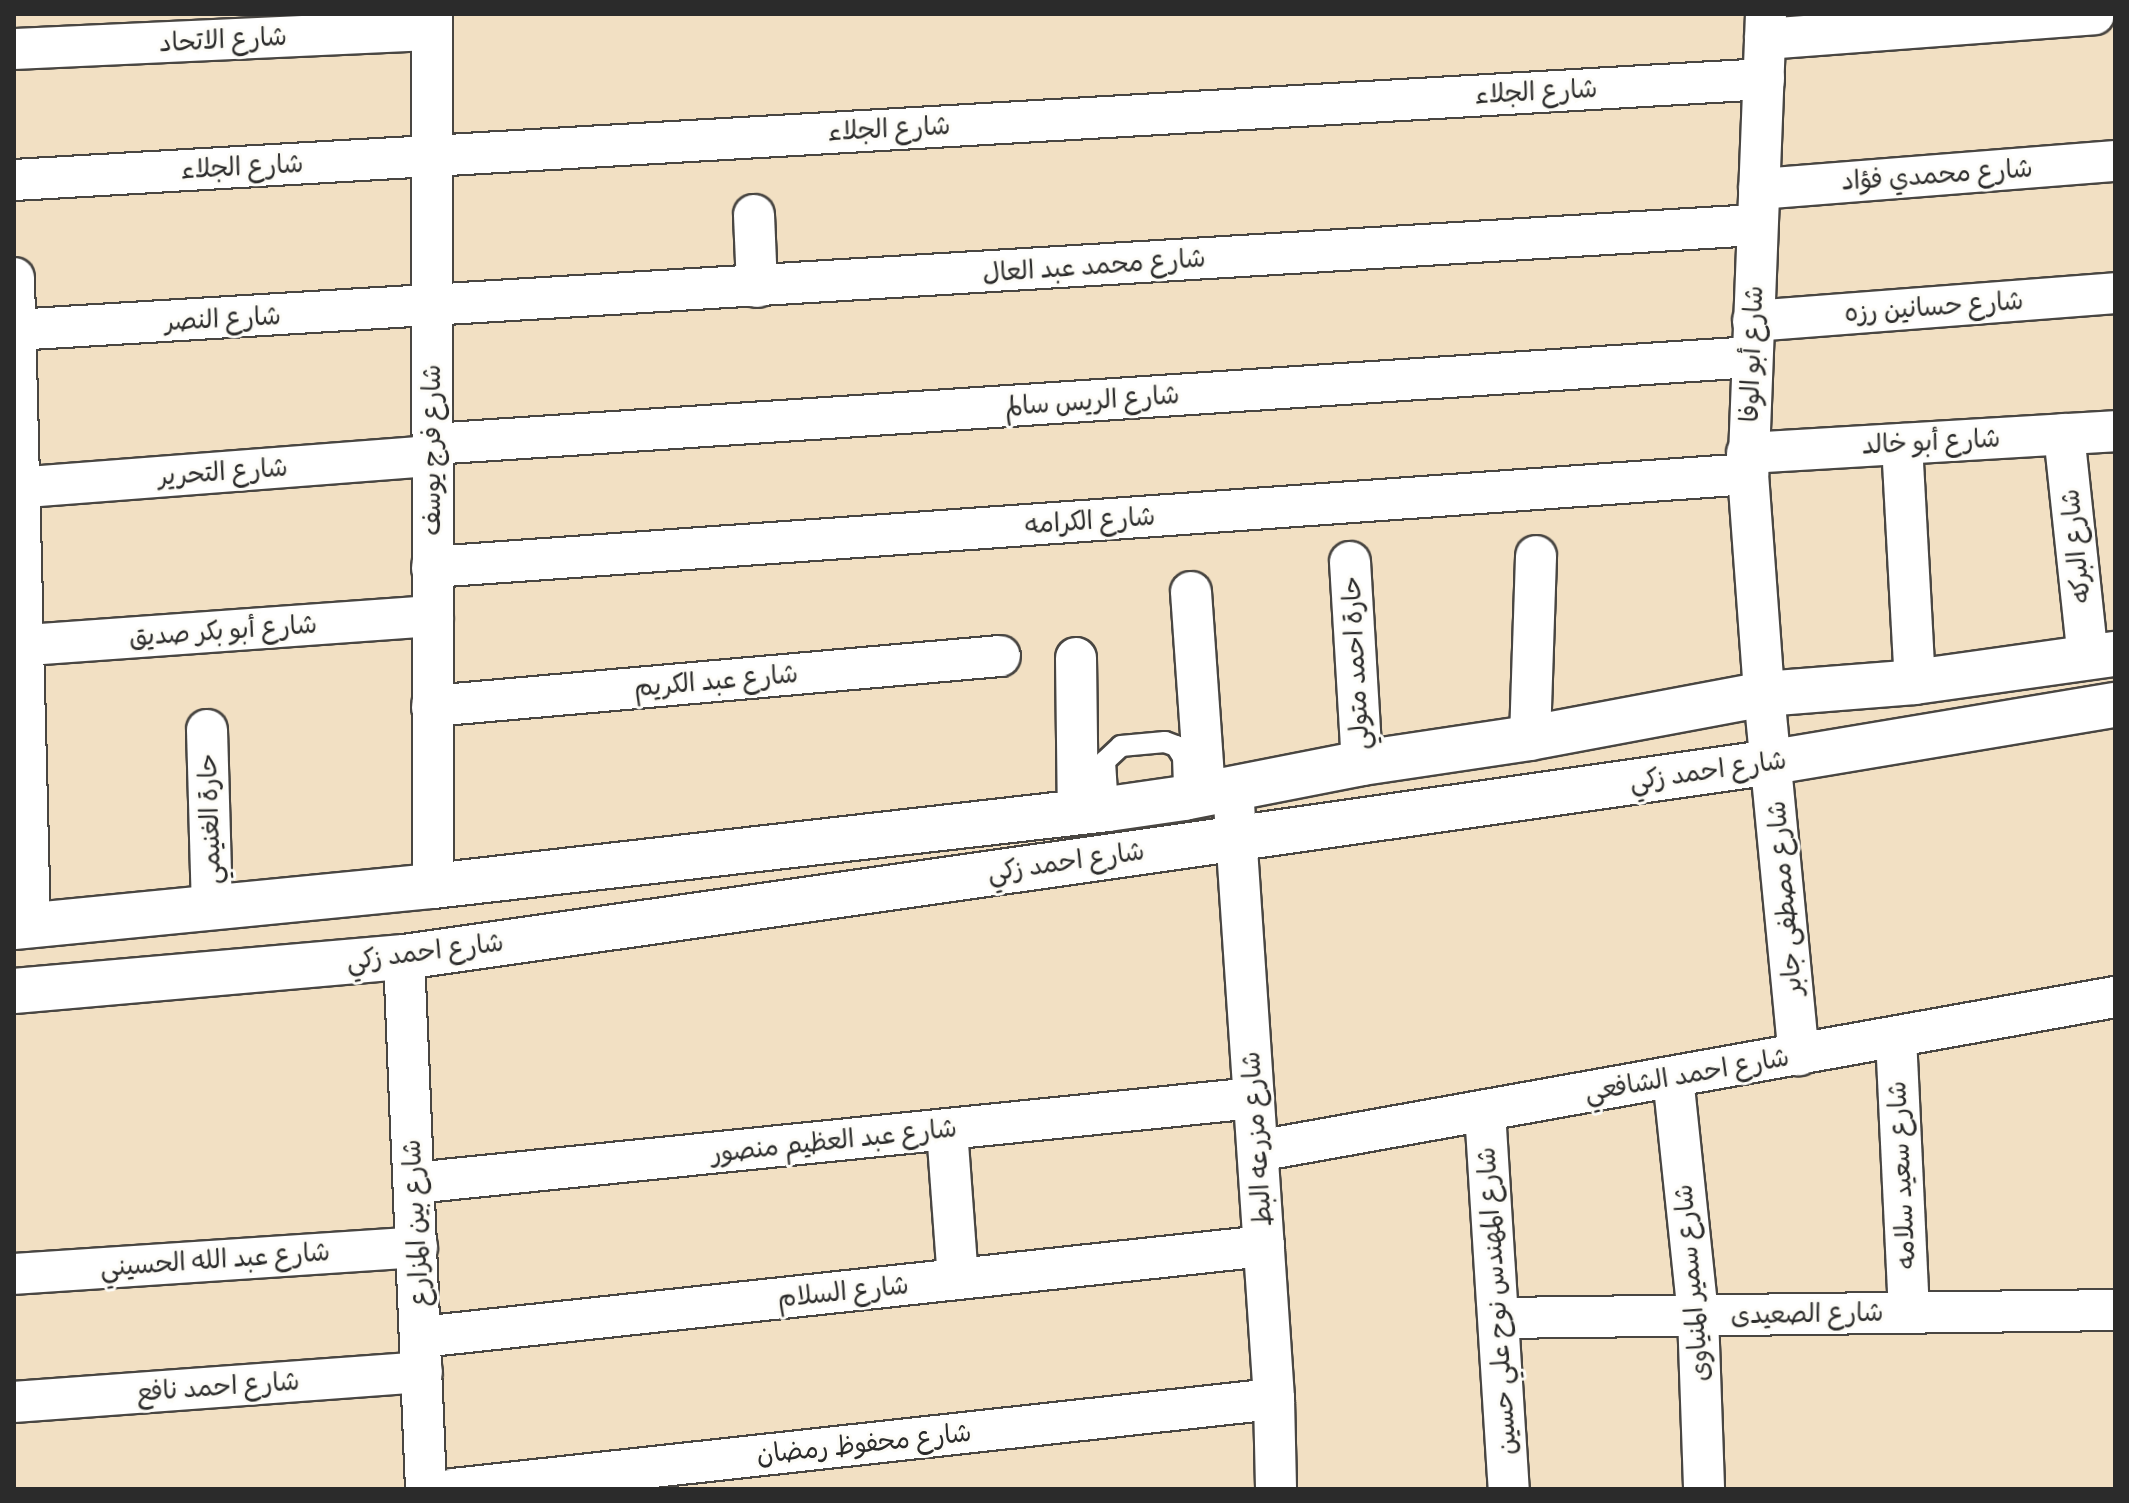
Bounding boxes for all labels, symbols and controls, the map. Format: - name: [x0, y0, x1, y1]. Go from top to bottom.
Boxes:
- street label: شارع الاتحاد: [158, 21, 288, 59]
- street label: شارع الجلاء: [1474, 73, 1598, 111]
- street label: شارع الجلاء: [827, 110, 951, 148]
- street label: شارع الجلاء: [180, 148, 304, 186]
- street label: شارع محمدي فؤاد: [1840, 153, 2034, 197]
- street label: شارع محمد عبد العال: [981, 243, 1207, 289]
- street label: شارع أبو الوفا: [1734, 285, 1770, 423]
- street label: شارع حسانين رزه: [1843, 285, 2025, 329]
- street label: شارع النصر: [164, 300, 282, 338]
- street label: شارع فرج يوسف: [416, 364, 448, 536]
- street label: شارع الريس سالم: [1003, 379, 1181, 423]
- street label: شارع أبو خالد: [1861, 423, 2001, 461]
- street label: شارع التحرير: [157, 452, 289, 492]
- street label: شارع البركه: [2054, 487, 2098, 605]
- street label: شارع الكرامه: [1024, 501, 1156, 541]
- street label: حارة احمد متولي: [1336, 575, 1376, 751]
- street label: شارع أبو بكر صديق: [128, 609, 318, 653]
- street label: شارع عبد الكريم: [633, 658, 799, 704]
- street label: شارع احمد زكي: [1628, 745, 1788, 797]
- street label: حارة الغنيمي: [192, 753, 228, 885]
- street label: شارع مصطفى جابر: [1761, 799, 1809, 997]
- street label: شارع احمد زكي: [986, 836, 1146, 888]
- street label: شارع احمد زكي: [345, 927, 505, 977]
- street label: شارع احمد الشافعي: [1582, 1042, 1792, 1108]
- street label: شارع مزرعه البط: [1235, 1050, 1279, 1228]
- street label: شارع سعيد سلامه: [1881, 1080, 1923, 1270]
- street label: شارع عبد العظيم منصور: [710, 1113, 958, 1169]
- street label: شارع بين المزارع: [396, 1138, 436, 1308]
- street label: شارع المهندس نوح علي حسين: [1471, 1146, 1523, 1456]
- street label: شارع سمير المنياوى: [1668, 1183, 1716, 1383]
- street label: شارع عبد الله الحسيني: [99, 1236, 331, 1284]
- street label: شارع السلام: [776, 1270, 910, 1314]
- street label: شارع الصعيدى: [1730, 1297, 1884, 1331]
- street label: شارع احمد نافع: [135, 1366, 301, 1408]
- street label: شارع محفوظ رمضان: [755, 1417, 973, 1471]

